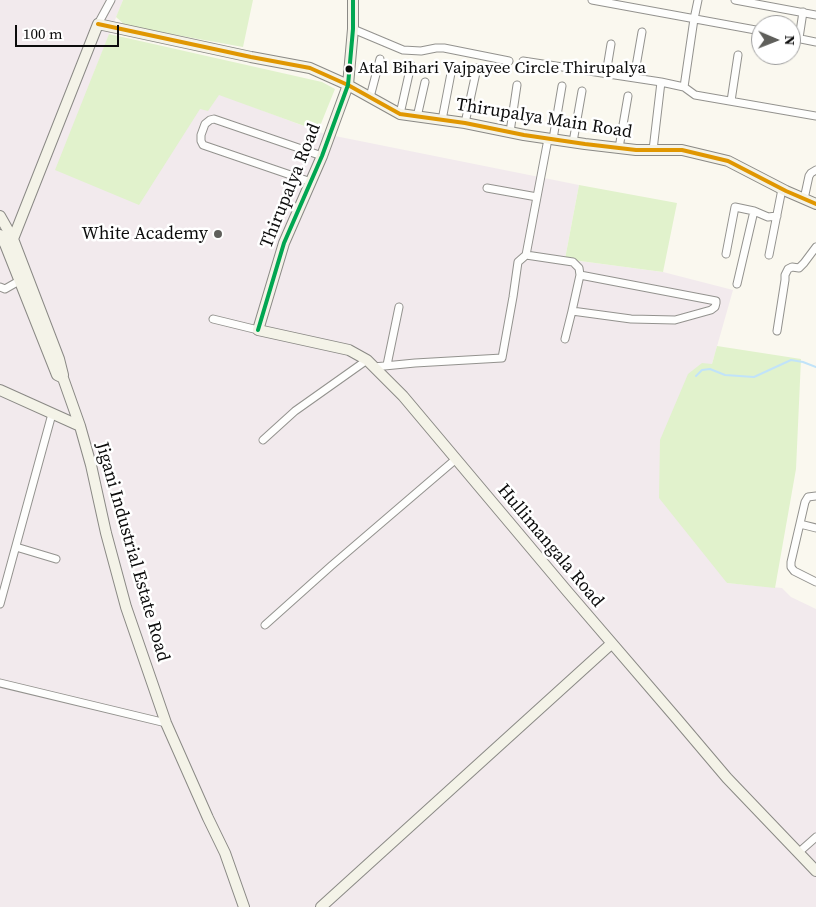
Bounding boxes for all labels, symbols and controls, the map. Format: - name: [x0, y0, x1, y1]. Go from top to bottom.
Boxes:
- scale bar: [18, 15, 121, 47]
- north arrow: [751, 15, 801, 65]
- text: 100 m: [23, 23, 63, 44]
- text: N: [780, 35, 800, 46]
- place label: Atal Bihari Vajpayee Circle Thirupalya: [358, 59, 646, 79]
- marker: Atal Bihari Vajpayee Circle Thirupalya: [344, 64, 354, 74]
- street label: Thirupalya Main Road: [454, 94, 634, 144]
- street label: Thirupalya Road: [256, 120, 326, 252]
- place label: White Academy: [81, 223, 208, 245]
- marker: White Academy: [212, 228, 224, 240]
- street label: Jigani Industrial Estate Road: [90, 440, 174, 664]
- street label: Hullimangala Road: [492, 480, 608, 612]

